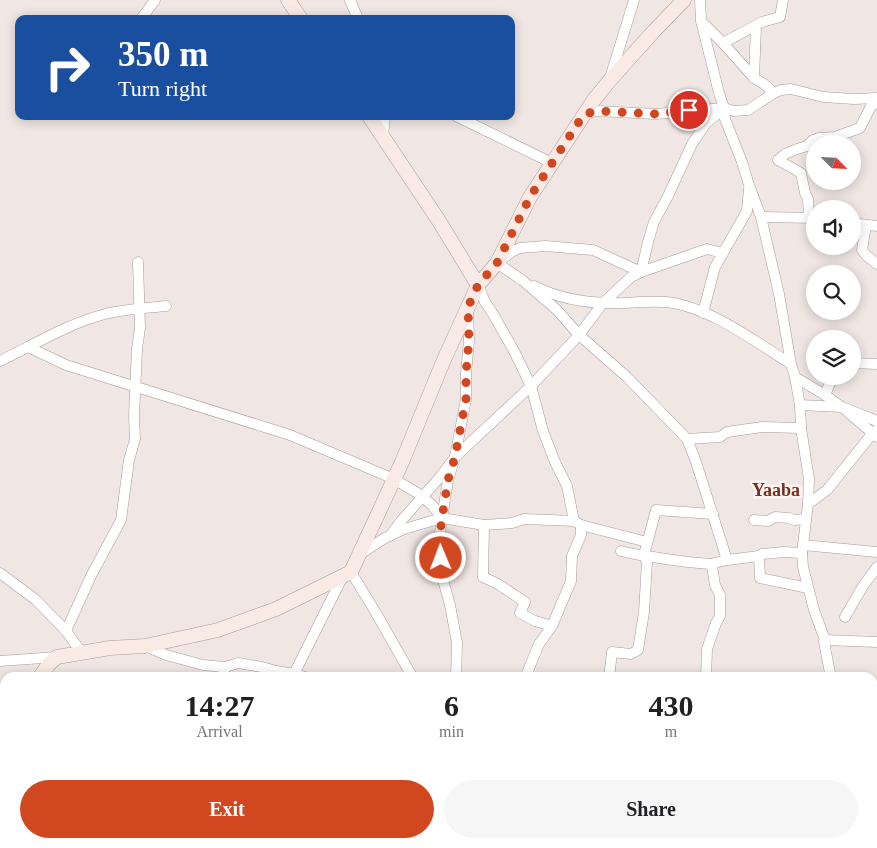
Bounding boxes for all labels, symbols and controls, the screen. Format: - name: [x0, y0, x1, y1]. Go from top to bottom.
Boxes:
- icon: right: [35, 35, 100, 100]
- text: 350 m: [118, 35, 208, 74]
- text: Turn right: [118, 76, 207, 101]
- pin: [668, 89, 710, 131]
- icon: arrive: [675, 96, 703, 124]
- north arrow: [806, 135, 861, 190]
- map controls: [806, 135, 861, 385]
- button: sound: [806, 200, 861, 255]
- button: search: [806, 265, 861, 320]
- button: layers: [806, 330, 861, 385]
- district label: Yaaba: [752, 480, 800, 500]
- position arrow: [414, 531, 466, 583]
- text: 14:27: [185, 689, 255, 722]
- text: 6: [444, 689, 459, 722]
- text: 430: [648, 689, 693, 722]
- text: Arrival: [196, 723, 243, 740]
- text: min: [439, 723, 464, 740]
- text: m: [665, 723, 677, 740]
- button: Exit: [20, 780, 434, 838]
- button: Share: [444, 780, 858, 838]

